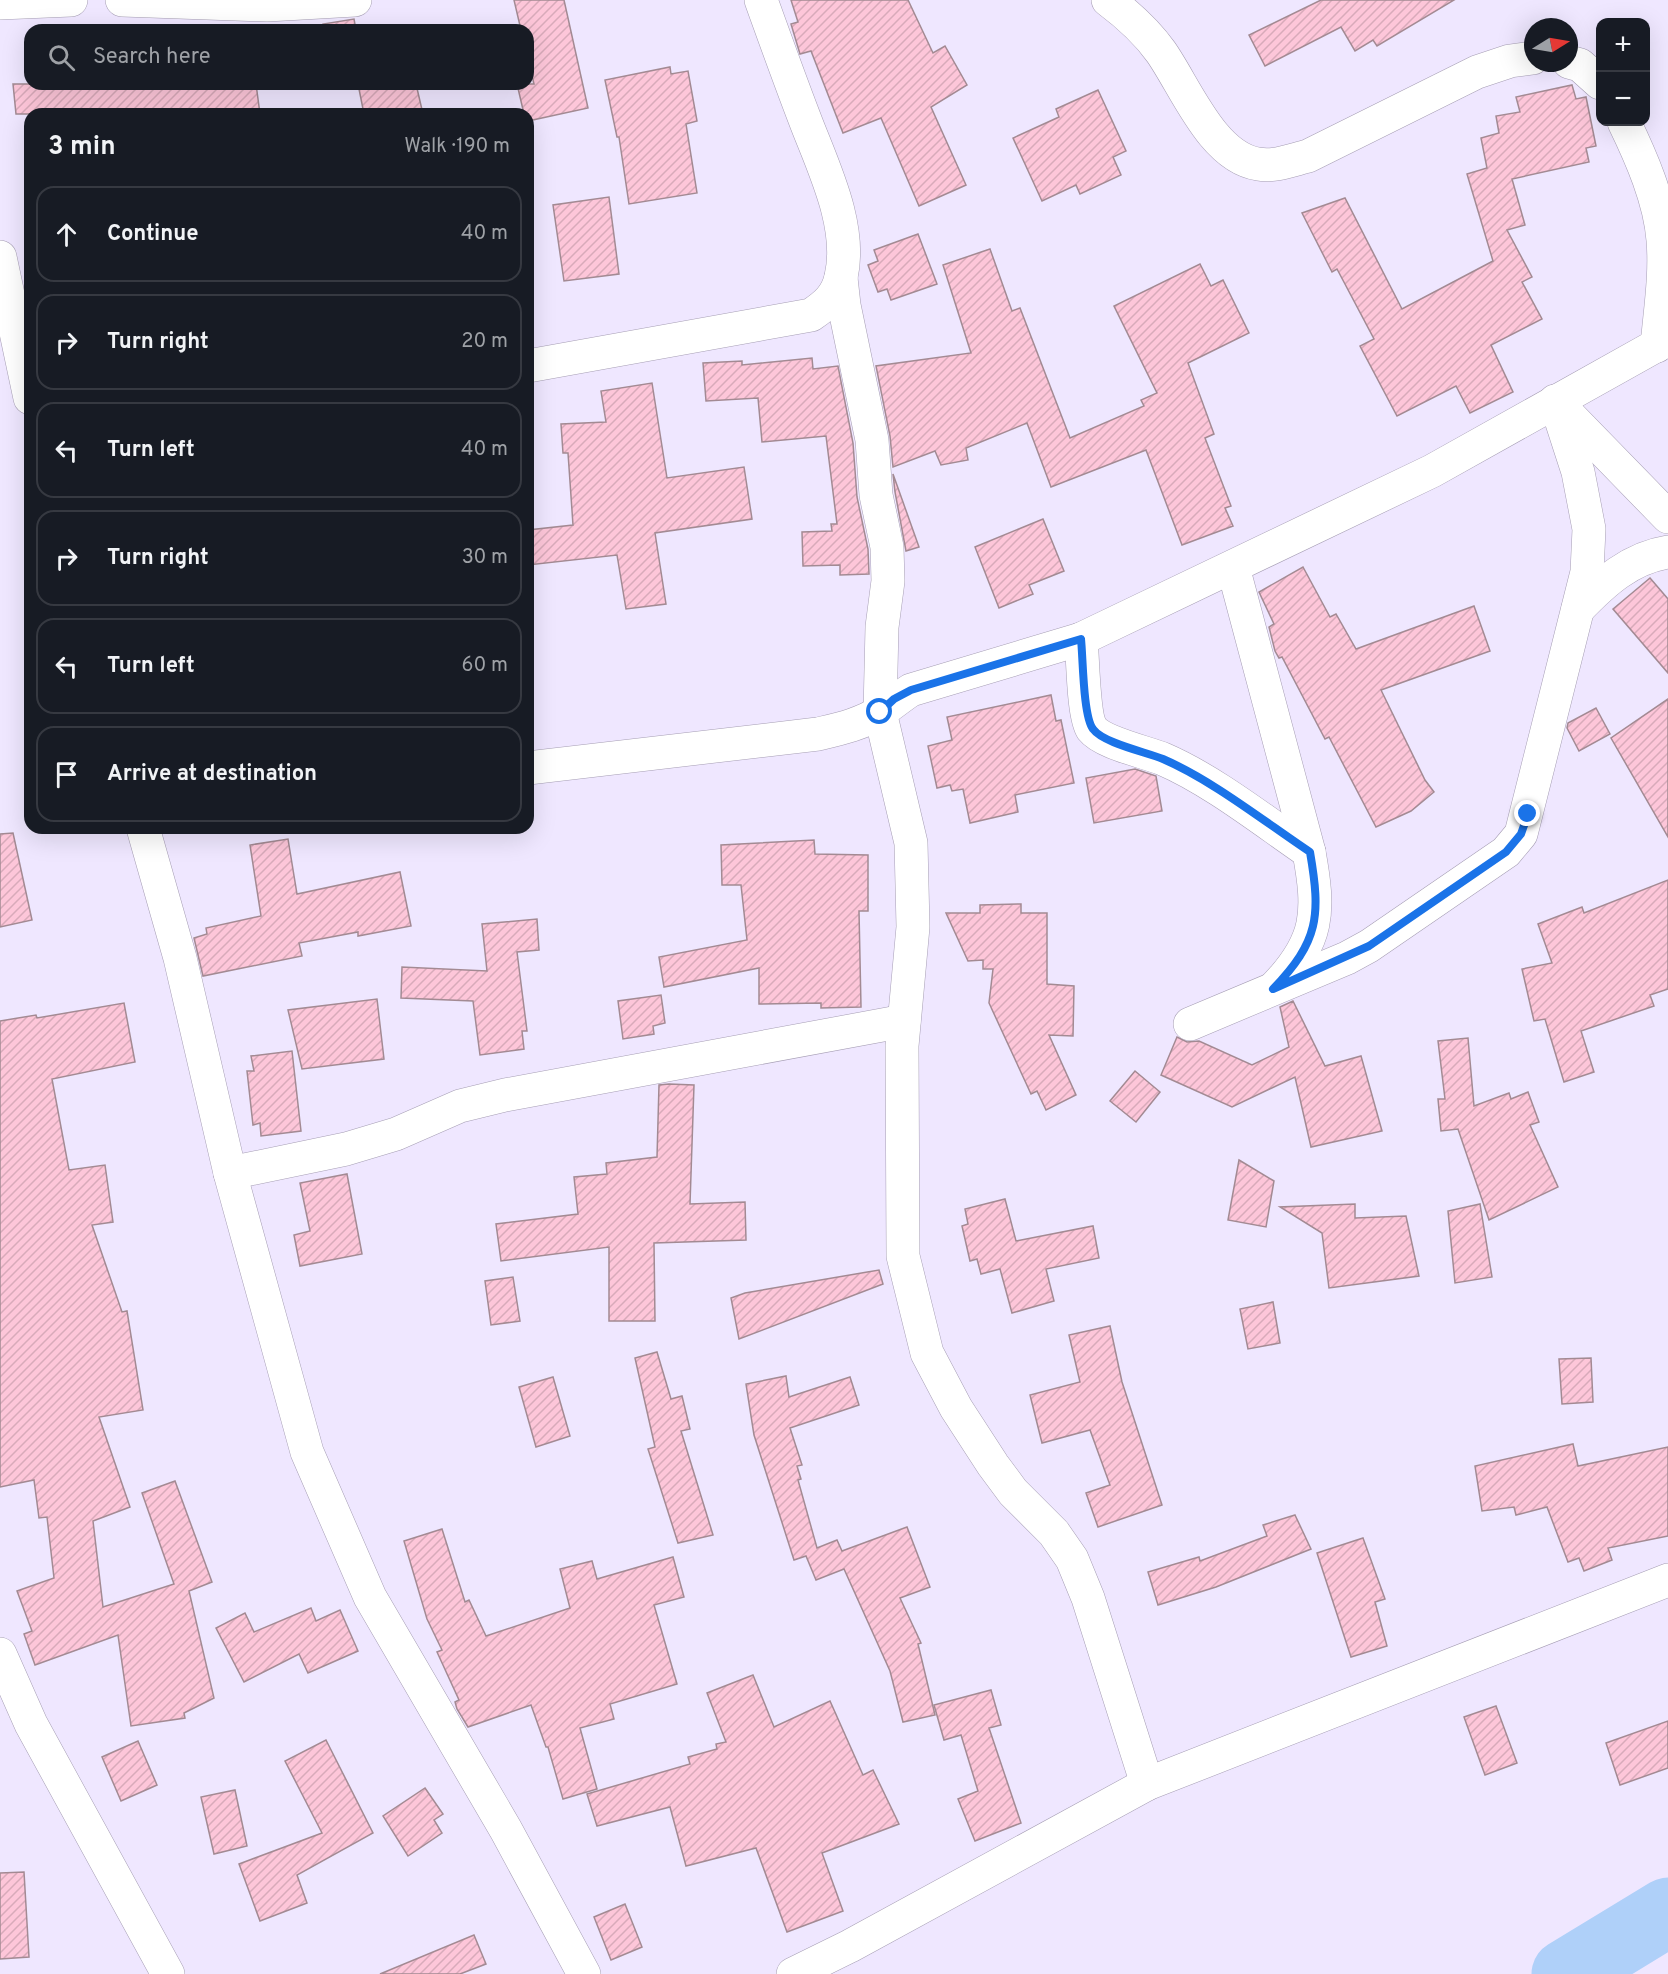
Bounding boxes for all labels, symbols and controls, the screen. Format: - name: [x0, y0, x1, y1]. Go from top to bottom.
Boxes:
- north arrow: [1524, 18, 1578, 72]
- map controls: [1596, 18, 1650, 126]
- button: +: [1596, 18, 1650, 72]
- search box: [24, 24, 534, 90]
- icon: search: [45, 41, 78, 74]
- text: Search here: [93, 44, 211, 71]
- button: −: [1596, 72, 1650, 126]
- text: 3 min: [48, 131, 116, 164]
- text: Walk · 190 m: [404, 134, 510, 160]
- icon: ahead: [50, 218, 83, 251]
- text: Continue: [107, 221, 198, 248]
- text: 40 m: [461, 221, 508, 247]
- icon: right: [50, 326, 83, 359]
- text: Turn right: [107, 329, 209, 356]
- text: 20 m: [461, 329, 508, 355]
- icon: left: [50, 434, 83, 467]
- text: Turn left: [107, 437, 195, 464]
- text: 40 m: [461, 437, 508, 463]
- icon: right: [50, 542, 83, 575]
- text: Turn right: [107, 545, 209, 572]
- text: 30 m: [462, 545, 508, 571]
- icon: left: [50, 650, 83, 683]
- text: Turn left: [107, 653, 195, 680]
- text: 60 m: [462, 653, 508, 679]
- route start: [866, 698, 892, 724]
- icon: arrive: [50, 758, 83, 791]
- text: Arrive at destination: [107, 761, 317, 788]
- route end: [1514, 800, 1540, 826]

